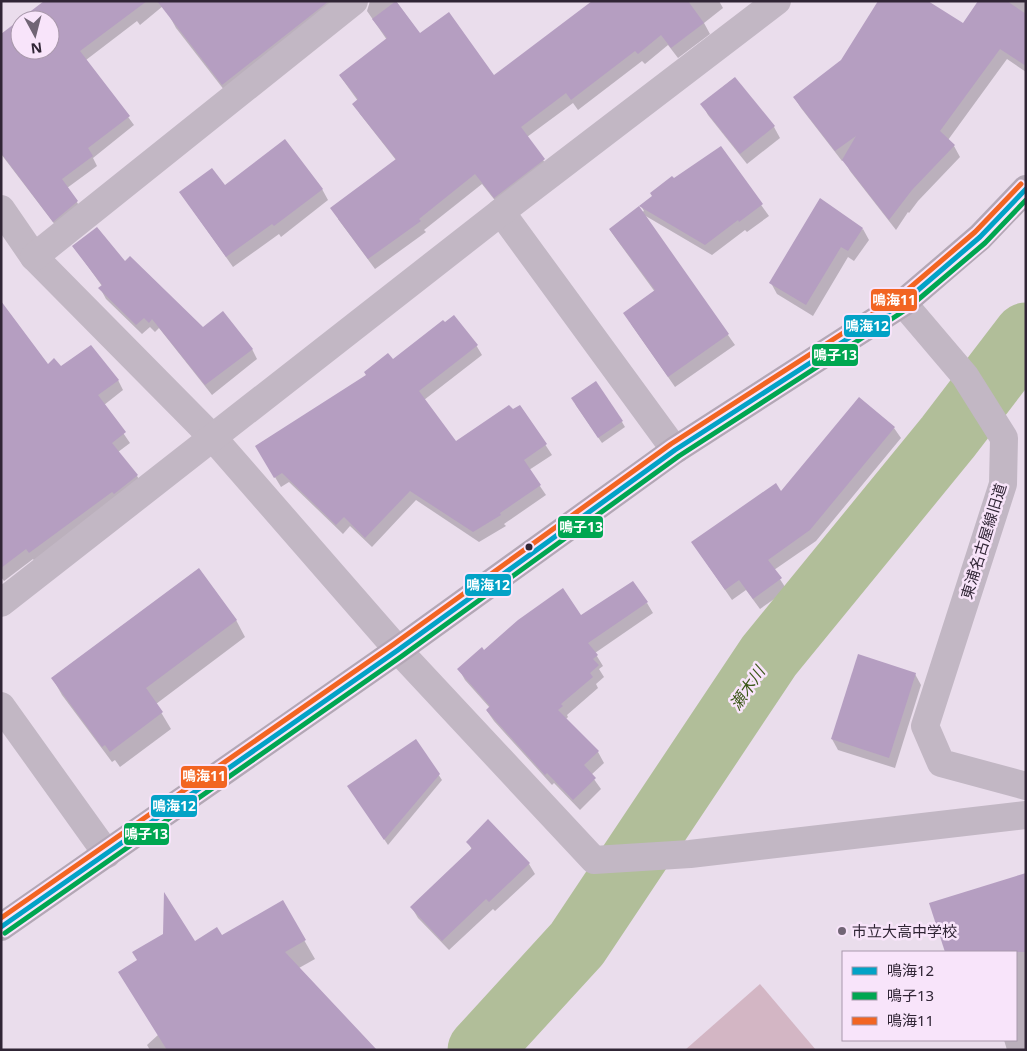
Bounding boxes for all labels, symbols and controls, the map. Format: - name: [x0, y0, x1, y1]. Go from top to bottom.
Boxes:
- north arrow: [10, 10, 60, 60]
- text: N: [30, 38, 43, 59]
- line badge: 鳴海11: [870, 288, 918, 312]
- text: 鳴海11: [872, 290, 916, 309]
- line badge: 鳴海12: [843, 314, 891, 338]
- text: 鳴海12: [845, 316, 889, 335]
- line badge: 鳴子13: [811, 343, 859, 367]
- text: 鳴子13: [813, 345, 857, 364]
- street label: 東浦名古屋線旧道: [956, 481, 1010, 601]
- line badge: 鳴子13: [557, 515, 604, 539]
- text: 鳴子13: [559, 517, 603, 536]
- unlabelled marker: [524, 542, 534, 552]
- line badge: 鳴海12: [464, 573, 512, 597]
- text: 鳴海12: [466, 575, 510, 594]
- water label: 瀬木川: [724, 660, 771, 714]
- line badge: 鳴海11: [180, 765, 228, 789]
- text: 鳴海11: [182, 766, 226, 785]
- line badge: 鳴海12: [150, 794, 198, 818]
- text: 鳴海12: [152, 796, 196, 815]
- line badge: 鳴子13: [123, 822, 170, 846]
- text: 鳴子13: [124, 824, 168, 843]
- place label: 市立大高中学校: [852, 921, 957, 941]
- marker: 市立大高中学校: [836, 925, 848, 937]
- legend: [842, 951, 1017, 1041]
- text: 鳴海12: [887, 960, 934, 980]
- text: 鳴子13: [887, 985, 934, 1005]
- text: 鳴海11: [887, 1010, 934, 1030]

